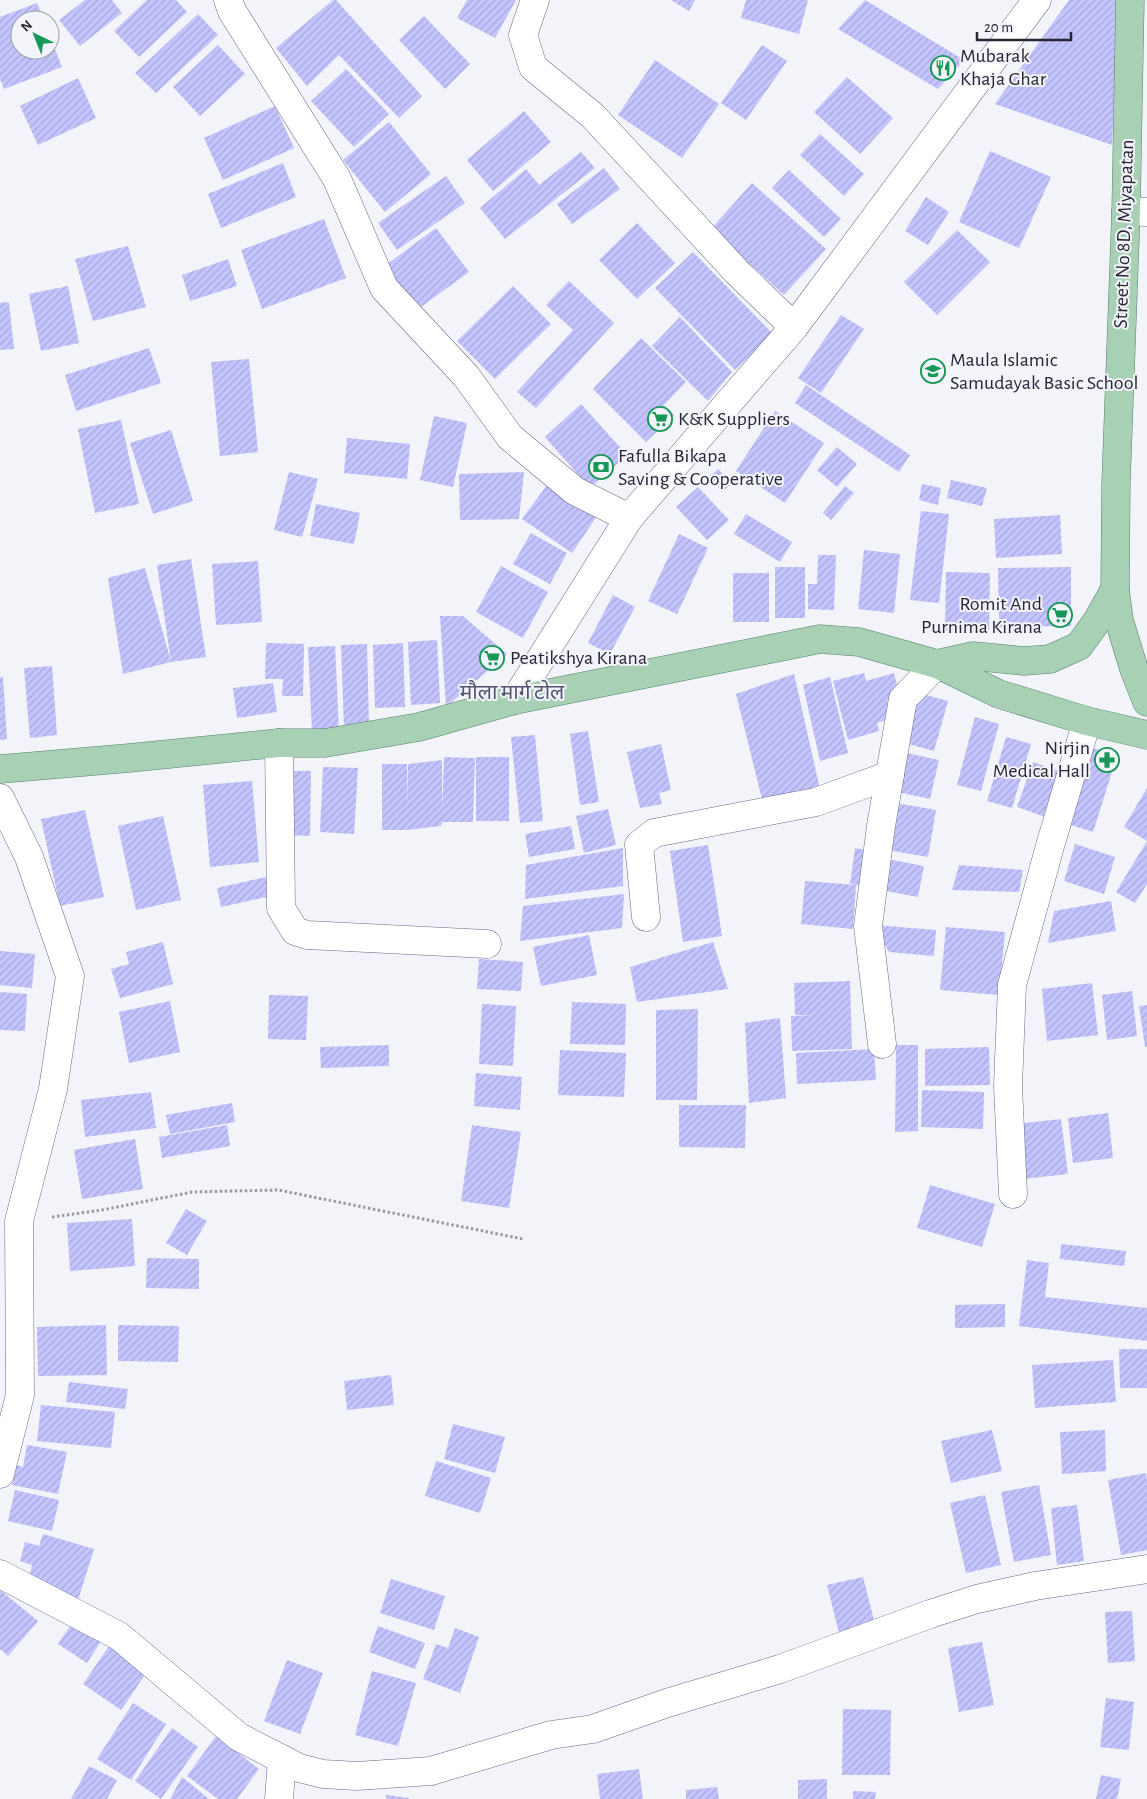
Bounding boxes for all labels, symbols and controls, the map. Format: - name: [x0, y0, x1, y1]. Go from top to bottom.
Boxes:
- north arrow: [10, 10, 60, 60]
- scale bar: [977, 10, 1071, 42]
- text: N: [18, 18, 35, 35]
- text: 20 m: [984, 20, 1013, 35]
- place label: Mubarak Khaja Ghar: [960, 46, 1047, 89]
- restaurant icon: Mubarak Khaja Ghar: [930, 55, 956, 81]
- street label: Street No 8D, Miyapatan: [1111, 139, 1137, 329]
- place label: Maula Islamic Samudayak Basic School: [950, 350, 1138, 393]
- school or university icon: Maula Islamic Samudayak Basic School: [920, 358, 946, 384]
- supermarket icon: K&K Suppliers: [647, 406, 673, 432]
- place label: K&K Suppliers: [678, 409, 790, 429]
- place label: Fafulla Bikapa Saving & Cooperative: [618, 446, 783, 489]
- bank icon: Fafulla Bikapa Saving & Cooperative: [588, 454, 614, 480]
- place label: Romit And Purnima Kirana: [921, 594, 1042, 637]
- supermarket icon: Romit And Purnima Kirana: [1047, 602, 1073, 628]
- supermarket icon: Peatikshya Kirana: [479, 645, 505, 671]
- place label: Peatikshya Kirana: [510, 648, 647, 668]
- district label: मौला मार्ग टोल: [460, 680, 565, 703]
- place label: Nirjin Medical Hall: [993, 738, 1090, 781]
- pharmacy icon: Nirjin Medical Hall: [1094, 747, 1120, 773]

